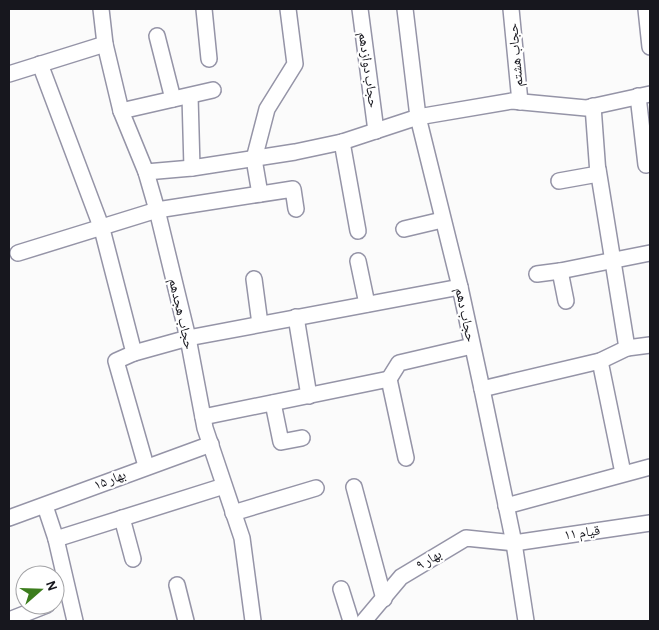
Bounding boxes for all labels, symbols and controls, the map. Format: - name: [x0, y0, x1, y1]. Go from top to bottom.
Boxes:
- street label: حجاب هشتم: [506, 22, 528, 87]
- street label: حجاب دوازدهم: [354, 31, 380, 109]
- street label: حجاب هجدهم: [164, 277, 196, 351]
- street label: حجاب دهم: [450, 287, 478, 344]
- street label: بهار ۱۵: [92, 467, 128, 493]
- street label: قیام ۱۱: [563, 524, 601, 544]
- street label: بهار ۹: [414, 547, 445, 574]
- north arrow: [15, 565, 65, 615]
- text: N: [43, 579, 60, 593]

